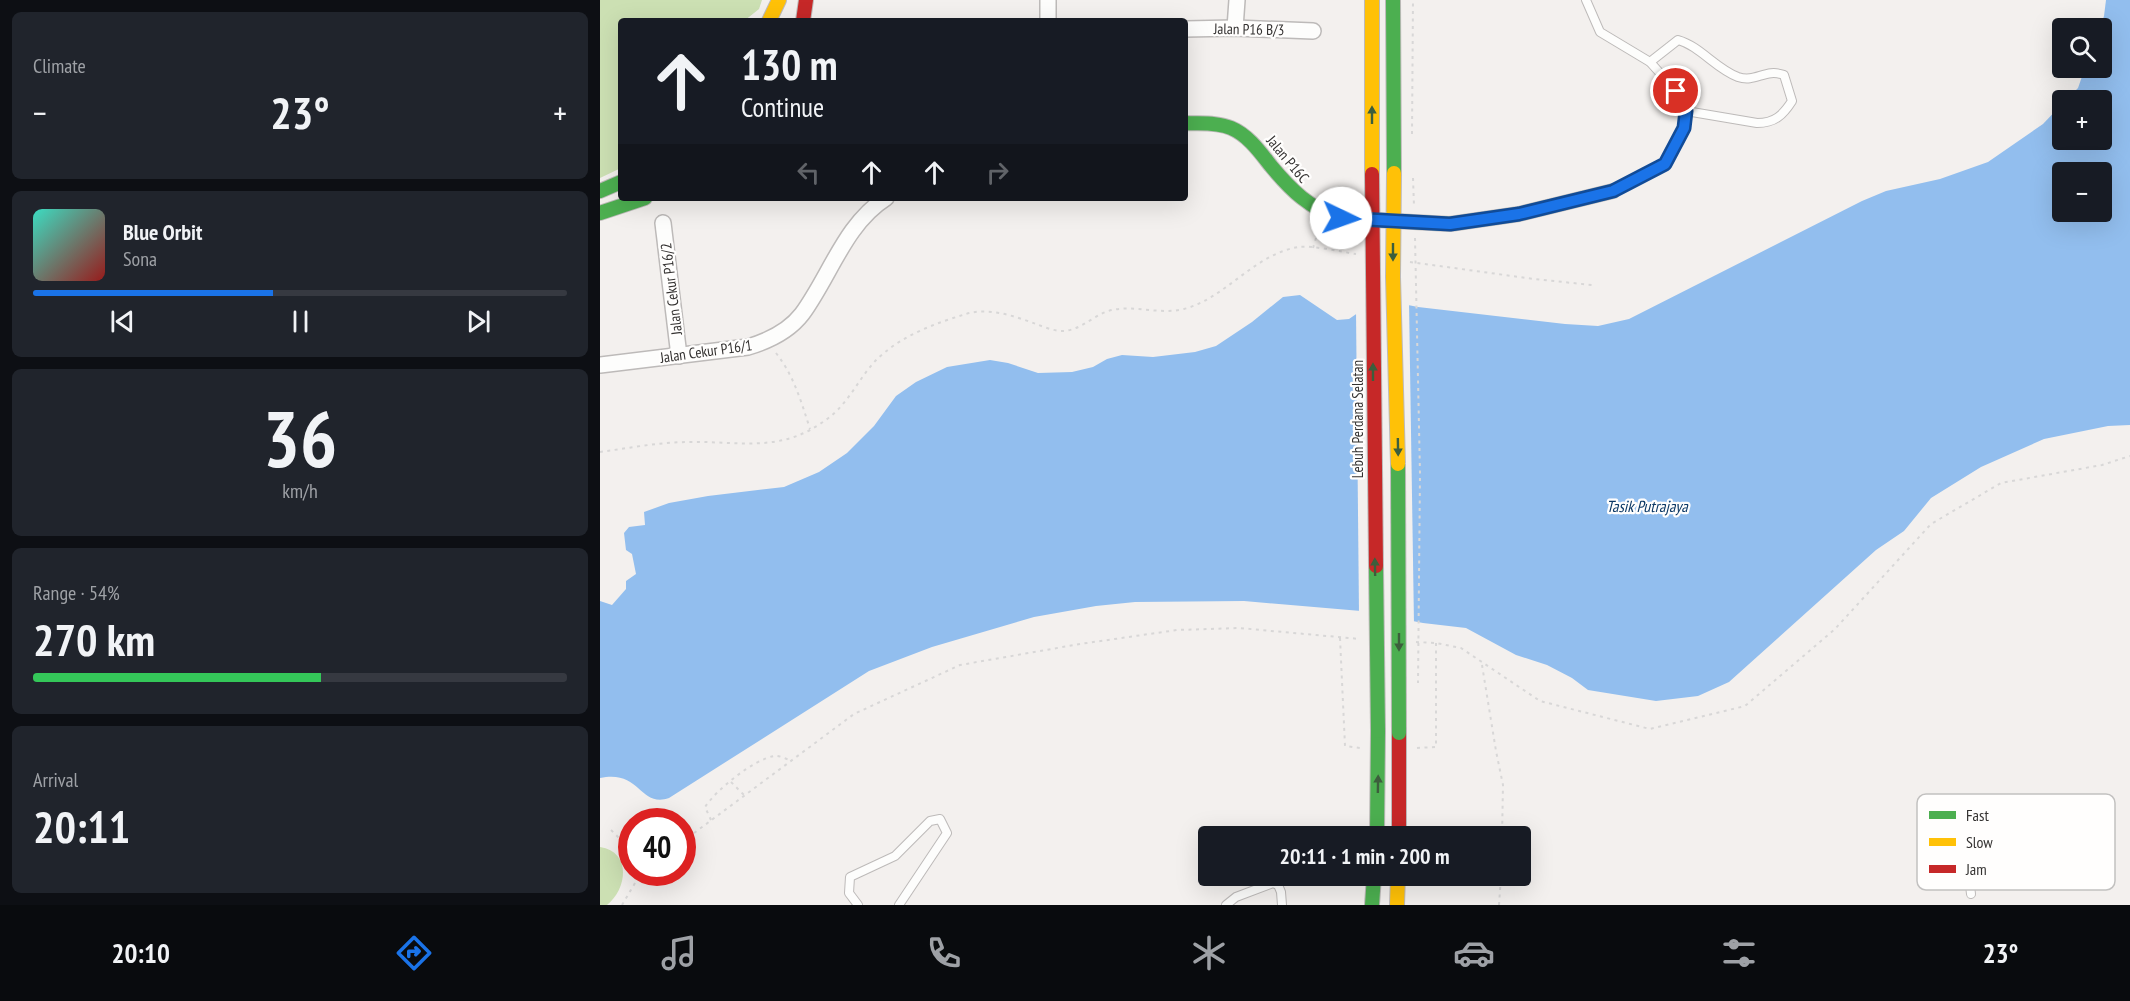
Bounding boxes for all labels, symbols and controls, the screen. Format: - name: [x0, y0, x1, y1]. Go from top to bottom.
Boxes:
- map controls: [2052, 18, 2112, 222]
- button: search: [2052, 18, 2112, 78]
- street label: Jalan P16 B/3: [1213, 19, 1284, 39]
- text: 130 m: [741, 37, 838, 92]
- icon: ahead: [642, 42, 720, 120]
- text: Climate: [33, 53, 86, 79]
- pin: [1650, 65, 1701, 116]
- icon: arrive: [1659, 74, 1692, 107]
- text: 23°: [270, 83, 330, 141]
- text: Continue: [741, 90, 824, 124]
- button: +: [2052, 90, 2112, 150]
- text: −: [33, 91, 47, 134]
- text: +: [553, 91, 567, 134]
- one-way arrow: [1367, 106, 1377, 125]
- street label: Jalan P16C: [1262, 131, 1313, 187]
- icon: left: [792, 156, 825, 189]
- icon: ahead: [855, 156, 888, 189]
- icon: ahead: [918, 156, 951, 189]
- icon: right: [981, 156, 1014, 189]
- button: −: [2052, 162, 2112, 222]
- position arrow: [1309, 186, 1373, 250]
- text: Blue Orbit: [123, 218, 202, 246]
- street label: Jalan Cekur P16/2: [656, 242, 686, 337]
- one-way arrow: [1388, 243, 1398, 262]
- text: Sona: [123, 246, 157, 272]
- icon: previous: [106, 305, 139, 338]
- icon: pause: [284, 305, 317, 338]
- icon: next: [462, 305, 495, 338]
- street label: Jalan Cekur P16/1: [658, 335, 753, 367]
- street label: Lebuh Perdana Selatan: [1348, 360, 1367, 478]
- one-way arrow: [1368, 363, 1378, 382]
- text: 36: [263, 388, 337, 489]
- one-way arrow: [1393, 438, 1402, 457]
- text: km/h: [282, 478, 318, 504]
- water label: Tasik Putrajaya: [1606, 496, 1689, 516]
- one-way arrow: [1370, 558, 1380, 577]
- text: Range · 54%: [33, 580, 120, 606]
- text: 270 km: [33, 610, 155, 668]
- one-way arrow: [1394, 633, 1404, 652]
- text: Arrival: [33, 767, 78, 793]
- one-way arrow: [1373, 774, 1383, 793]
- legend: [1917, 794, 2115, 890]
- text: 20:11: [33, 797, 130, 855]
- text: Fast: [1966, 805, 1989, 825]
- speed limit sign: 40: [618, 808, 696, 886]
- text: Slow: [1966, 832, 1993, 852]
- text: 20:11 · 1 min · 200 m: [1279, 842, 1450, 870]
- text: Jam: [1965, 859, 1987, 879]
- icon: directions: [393, 932, 435, 974]
- icon: music: [658, 932, 700, 974]
- icon: phone: [923, 932, 965, 974]
- icon: climate: [1188, 932, 1230, 974]
- icon: car: [1453, 932, 1495, 974]
- icon: filters: [1718, 932, 1760, 974]
- text: 20:10: [111, 936, 170, 970]
- text: 23°: [1983, 936, 2018, 970]

